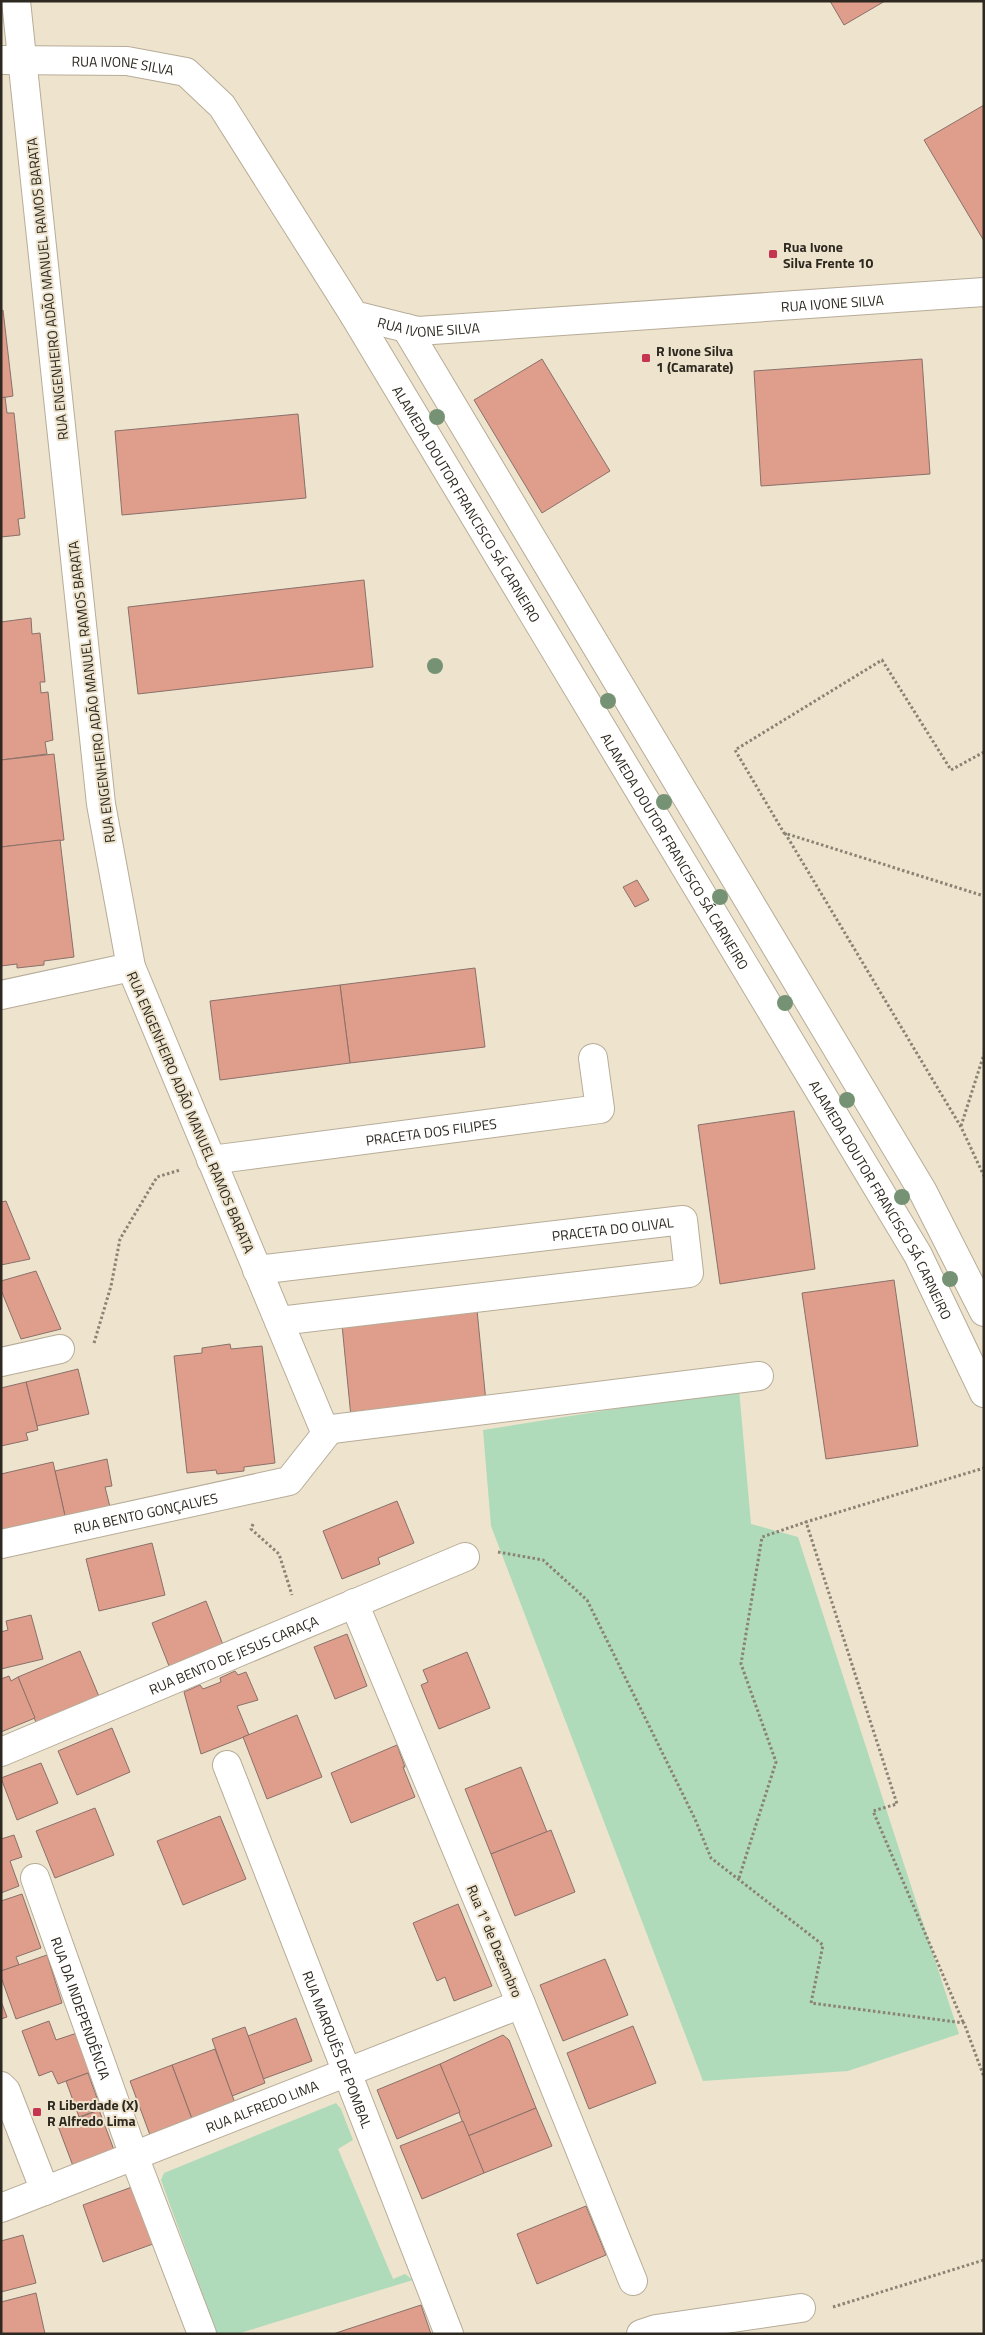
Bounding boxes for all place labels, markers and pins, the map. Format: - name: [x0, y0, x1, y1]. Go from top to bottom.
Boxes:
- place label: Rua Ivone Silva Frente 10: [783, 236, 874, 273]
- marker: Rua Ivone Silva Frente 10: [767, 248, 779, 260]
- place label: R Ivone Silva 1 (Camarate): [656, 340, 733, 377]
- marker: R Ivone Silva 1 (Camarate): [640, 352, 652, 364]
- place label: R Liberdade (X) R Alfredo Lima: [47, 2094, 138, 2131]
- marker: R Liberdade (X) R Alfredo Lima: [31, 2106, 43, 2118]

